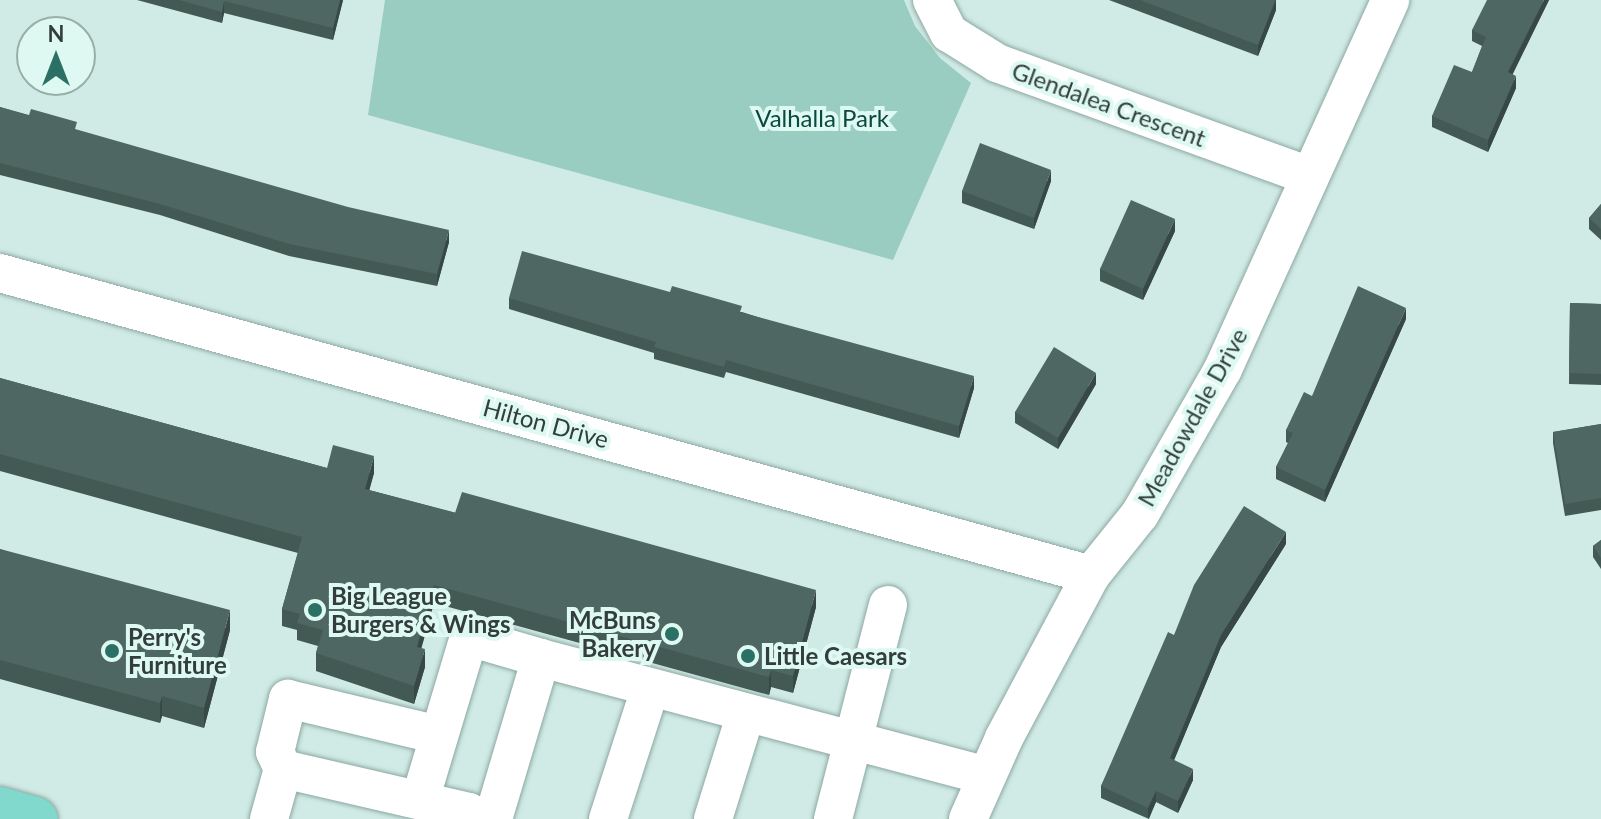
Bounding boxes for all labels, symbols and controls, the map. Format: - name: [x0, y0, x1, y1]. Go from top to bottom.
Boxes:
- north arrow: [16, 16, 96, 96]
- text: N: [48, 20, 64, 47]
- street label: Glendalea Crescent: [1008, 56, 1210, 152]
- park label: Valhalla Park: [755, 104, 889, 132]
- street label: Meadowdale Drive: [1131, 323, 1253, 511]
- street label: Hilton Drive: [480, 392, 612, 454]
- place label: Big League Burgers & Wings: [331, 582, 511, 638]
- marker: Big League Burgers & Wings: [306, 601, 324, 619]
- place label: McBuns Bakery: [569, 606, 656, 662]
- place label: Perry's Furniture: [128, 623, 227, 679]
- marker: McBuns Bakery: [663, 625, 681, 643]
- marker: Perry's Furniture: [103, 642, 121, 660]
- place label: Little Caesars: [764, 642, 907, 670]
- marker: Little Caesars: [739, 647, 757, 665]

